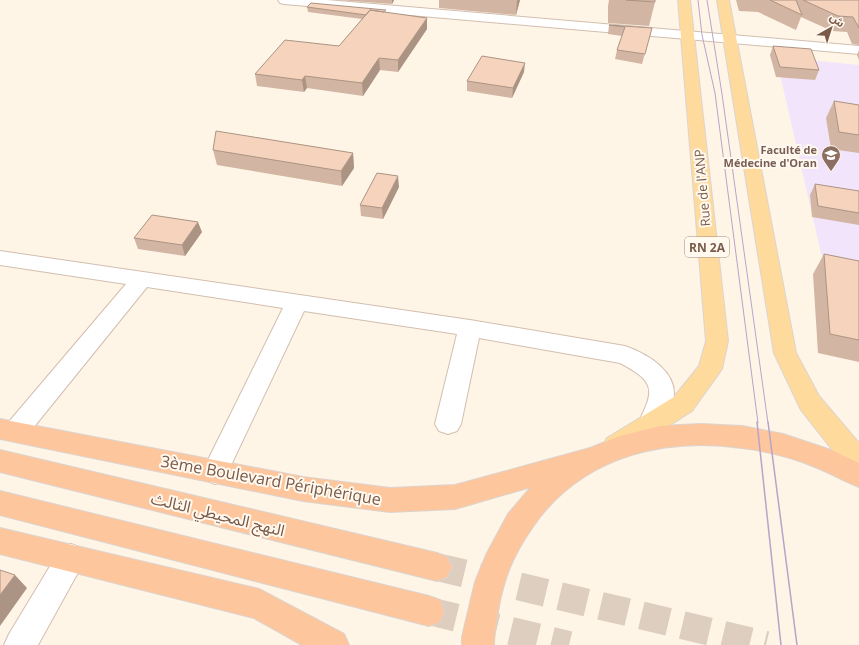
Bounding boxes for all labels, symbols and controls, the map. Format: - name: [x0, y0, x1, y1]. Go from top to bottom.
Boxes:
- north arrow: [811, 8, 851, 48]
- text: ش: [827, 9, 848, 30]
- place label: Faculté de Médecine d'Oran: [724, 142, 818, 170]
- school or university icon: Faculté de Médecine d'Oran: [820, 144, 842, 172]
- street label: Rue de l'ANP: [690, 149, 714, 227]
- road number: RN 2A: [685, 237, 729, 257]
- street label: 3ème Boulevard Périphérique: [159, 450, 383, 510]
- street label: النهج المحيطي الثالث: [148, 487, 287, 543]

